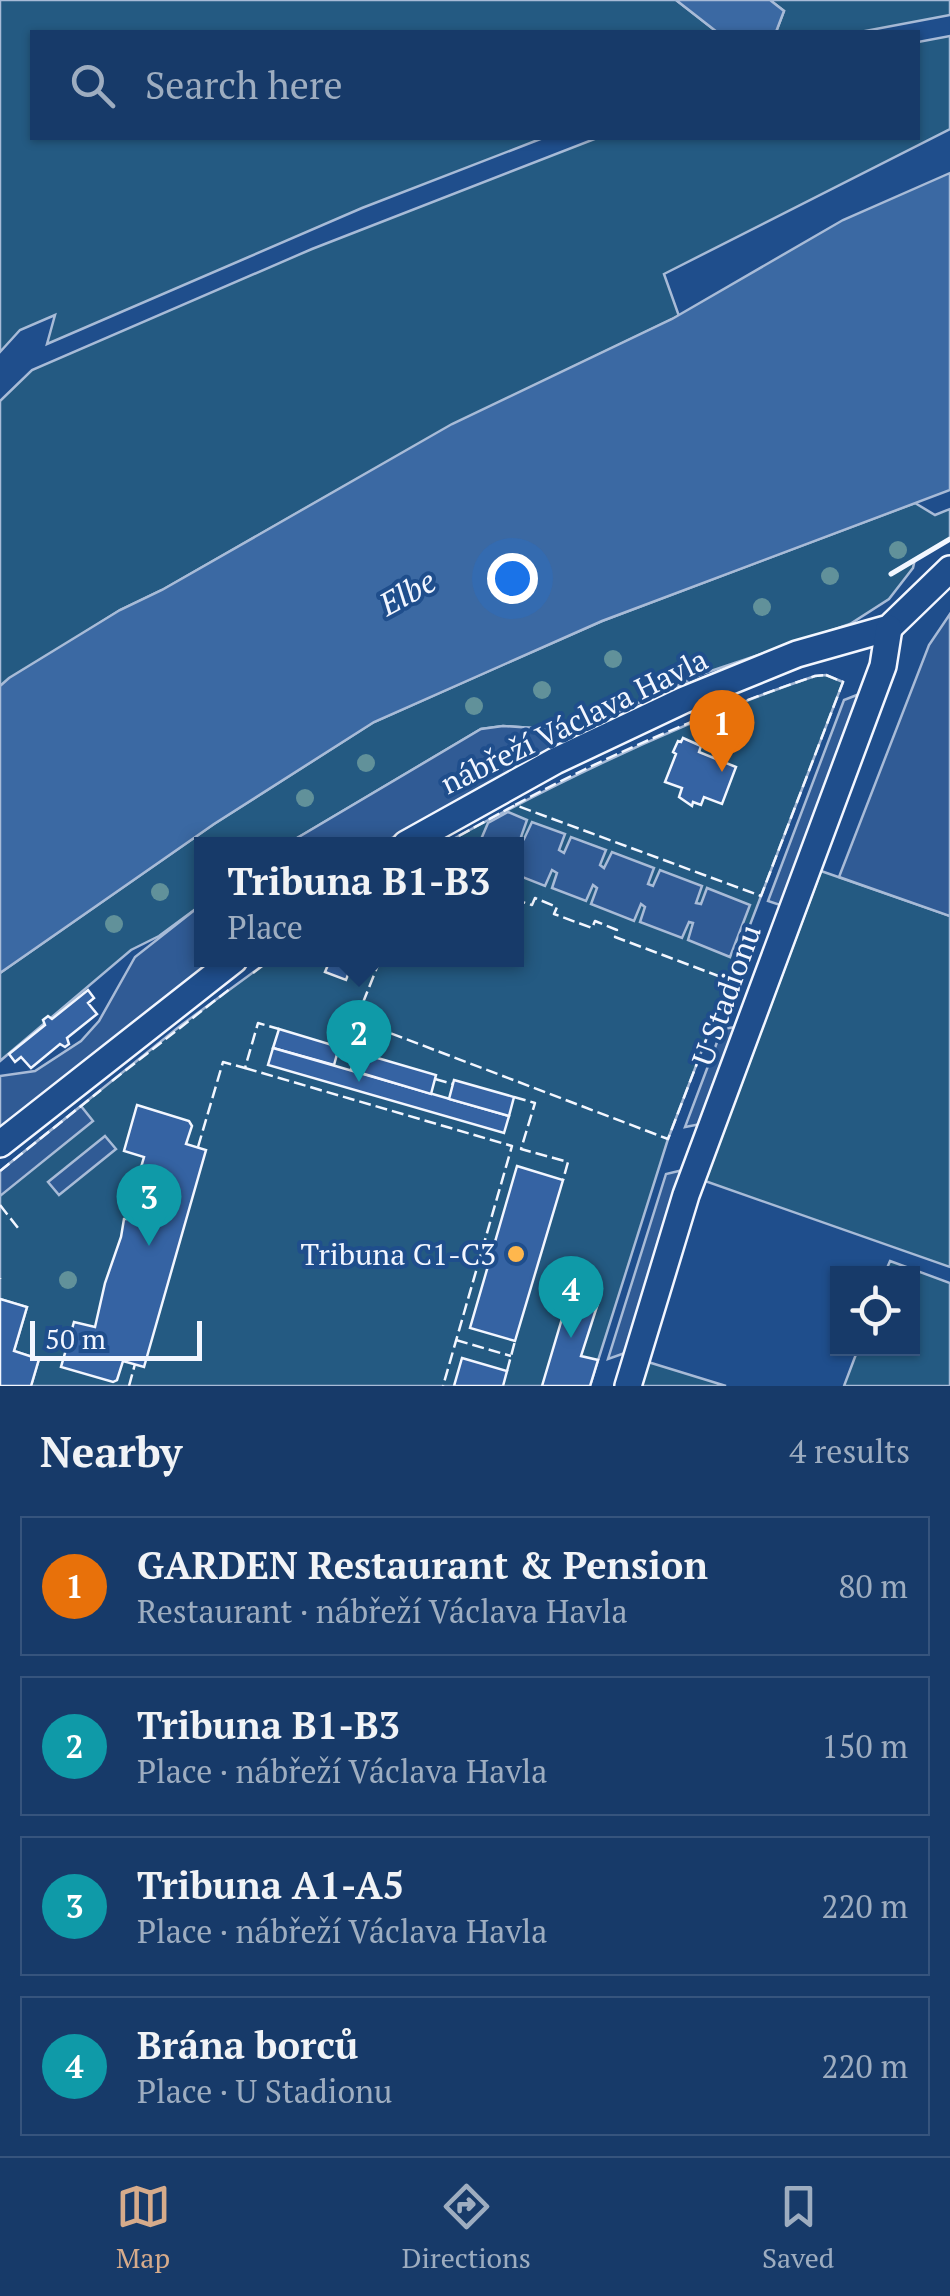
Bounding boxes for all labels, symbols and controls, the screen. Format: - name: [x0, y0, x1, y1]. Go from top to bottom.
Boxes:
- search box: [30, 30, 920, 140]
- icon: search: [65, 58, 120, 113]
- text: Search here: [145, 60, 343, 110]
- your location: [487, 553, 538, 604]
- water label: Elbe: [370, 559, 443, 625]
- street label: nábřeží Václava Havla: [434, 639, 714, 803]
- pin: 1: [690, 690, 754, 772]
- popup: [194, 837, 524, 967]
- text: Tribuna B1-B3: [227, 856, 491, 906]
- text: Place: [227, 906, 303, 948]
- street label: U Stadionu: [682, 919, 770, 1071]
- pin: 2: [326, 1000, 392, 1082]
- pin: 3: [116, 1164, 182, 1246]
- place label: Tribuna C1-C3: [301, 1234, 496, 1274]
- marker: Tribuna C1-C3: [505, 1243, 527, 1265]
- pin: 4: [538, 1256, 604, 1338]
- map controls: [830, 1266, 920, 1356]
- button: locate: [830, 1266, 920, 1356]
- scale bar: [30, 1316, 202, 1360]
- text: 50 m: [45, 1320, 106, 1357]
- text: Nearby: [40, 1423, 182, 1479]
- text: 4 results: [789, 1430, 910, 1472]
- text: GARDEN Restaurant & Pension: [137, 1540, 708, 1590]
- text: 1: [65, 1565, 84, 1607]
- text: 80 m: [838, 1565, 908, 1607]
- text: Restaurant · nábřeží Václava Havla: [137, 1590, 628, 1632]
- text: Tribuna B1-B3: [137, 1700, 400, 1750]
- text: 2: [65, 1725, 84, 1767]
- text: 150 m: [821, 1725, 908, 1767]
- text: Place · nábřeží Václava Havla: [137, 1750, 547, 1792]
- text: Tribuna A1-A5: [137, 1860, 404, 1910]
- text: 3: [65, 1885, 84, 1927]
- text: 220 m: [821, 1885, 908, 1927]
- text: Place · nábřeží Václava Havla: [137, 1910, 547, 1952]
- text: Brána borců: [137, 2020, 358, 2070]
- text: 4: [65, 2045, 84, 2087]
- text: 220 m: [821, 2045, 908, 2087]
- text: Place · U Stadionu: [137, 2070, 392, 2112]
- tab: Map: [116, 2179, 171, 2276]
- tab: Directions: [402, 2179, 531, 2276]
- tab: Saved: [762, 2179, 834, 2276]

